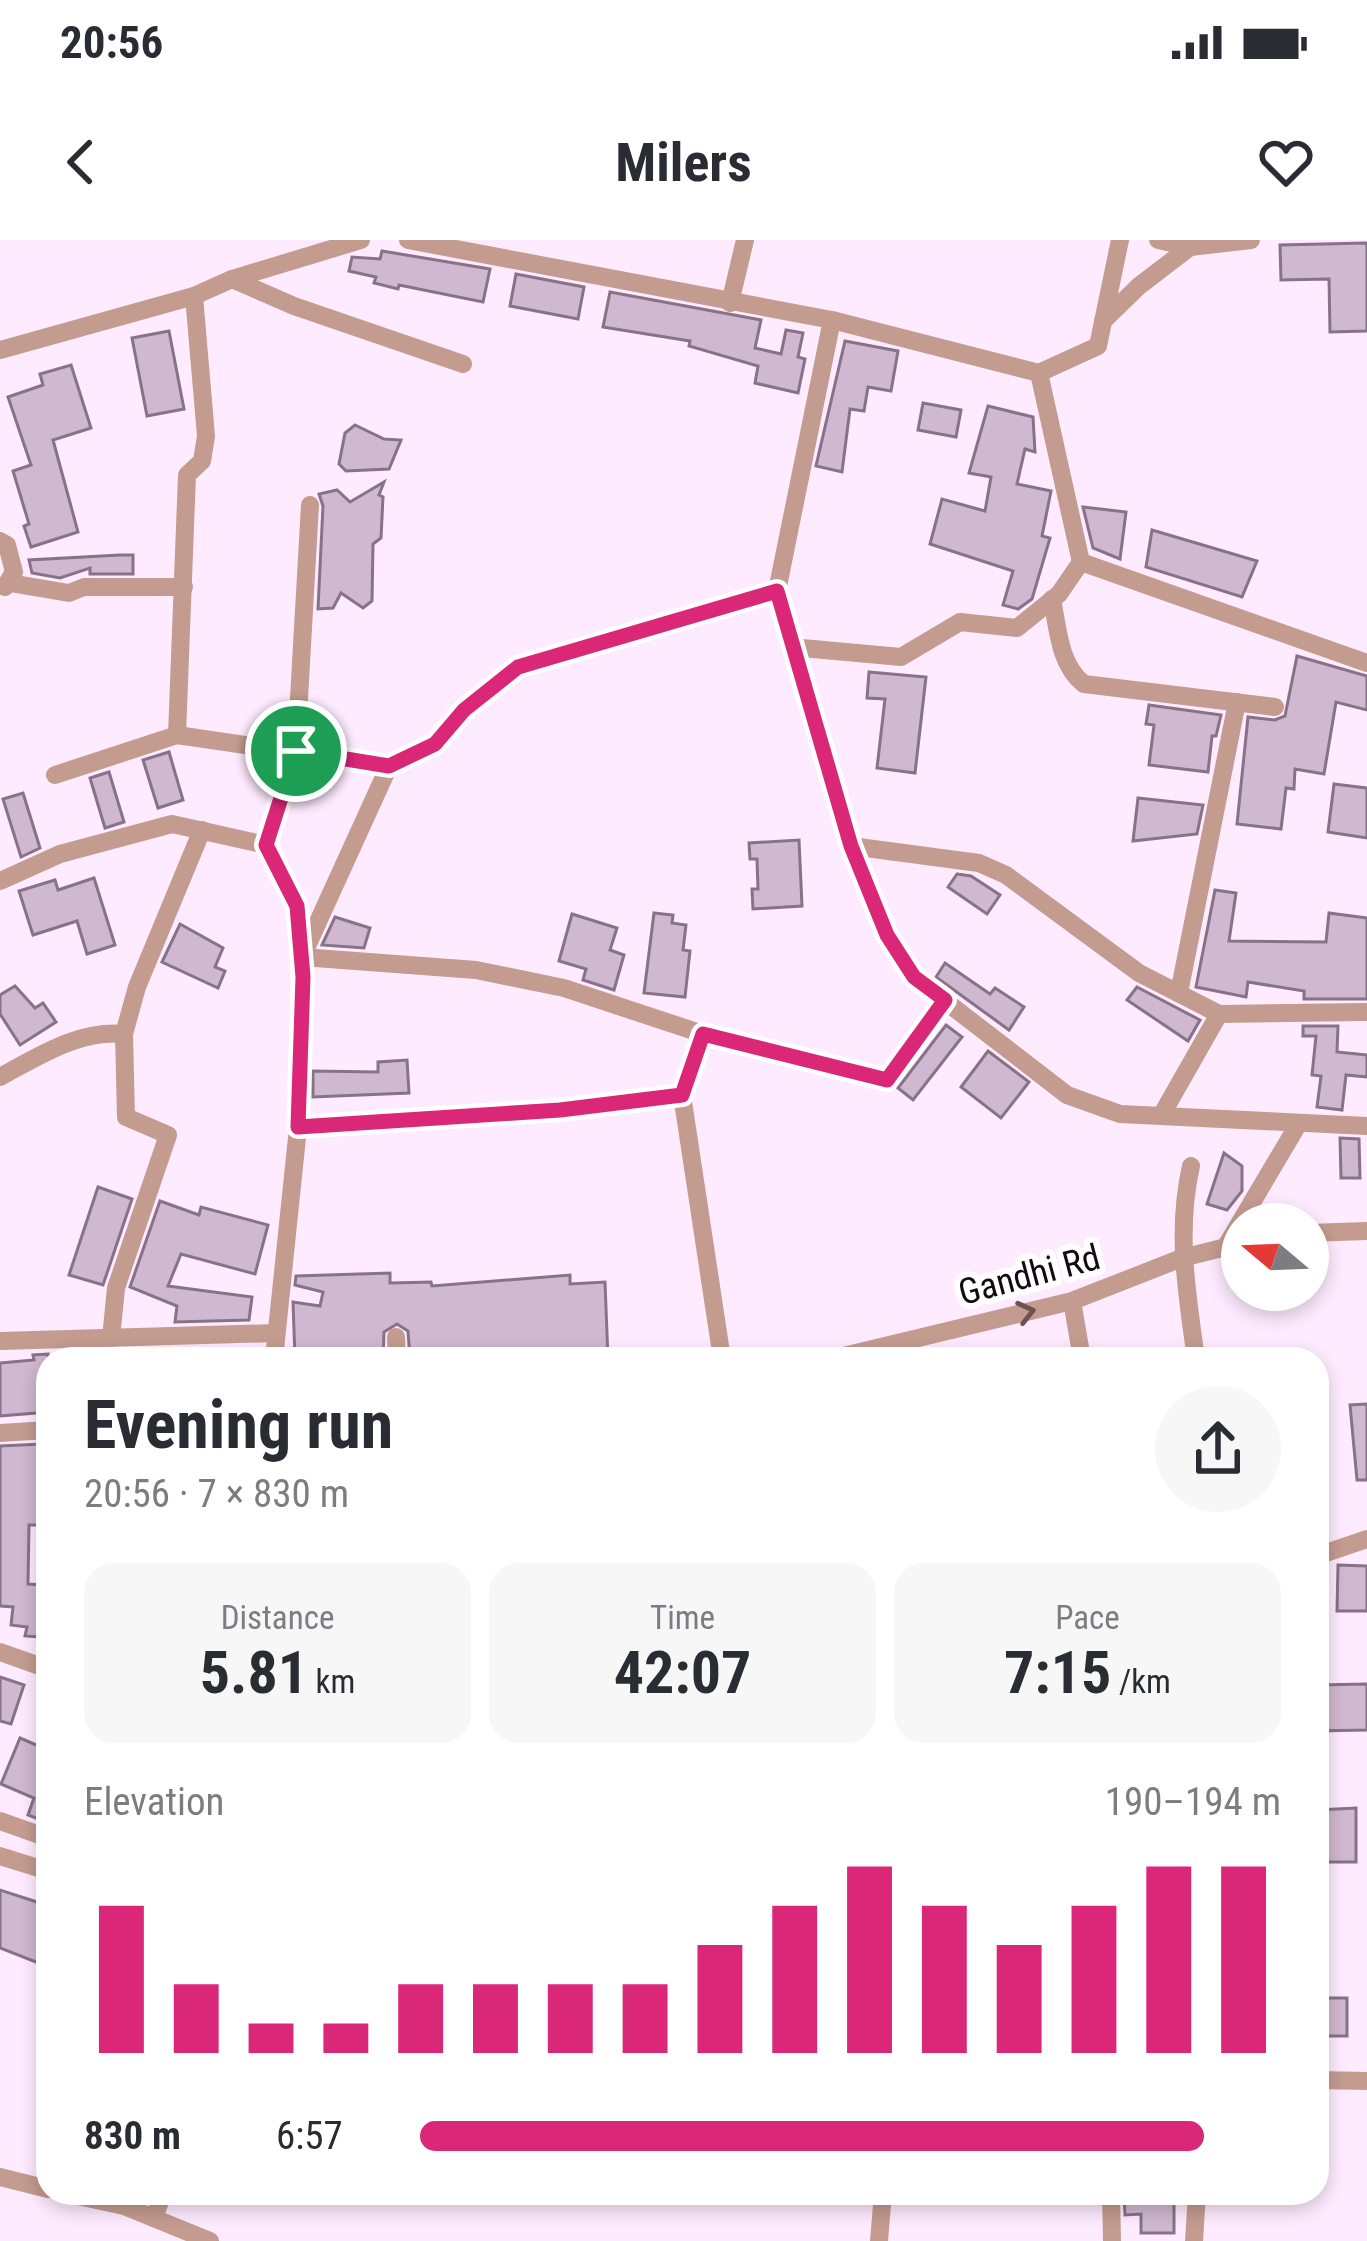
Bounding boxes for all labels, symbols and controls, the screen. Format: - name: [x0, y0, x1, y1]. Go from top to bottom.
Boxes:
- text: 20:56: [60, 16, 163, 69]
- icon: back: [48, 129, 114, 195]
- icon: heart: [1253, 129, 1319, 195]
- text: Milers: [615, 131, 752, 194]
- pin: [245, 700, 347, 802]
- icon: arrive: [263, 718, 329, 784]
- north arrow: [1221, 1203, 1329, 1311]
- map controls: [1221, 1203, 1329, 1311]
- street label: Gandhi Rd: [954, 1236, 1105, 1314]
- one-way arrow: [1016, 1301, 1036, 1326]
- button: share: [1155, 1386, 1281, 1512]
- text: Evening run: [84, 1387, 393, 1464]
- text: 20:56 · 7 × 830 m: [84, 1471, 349, 1517]
- text: Distance: [221, 1598, 334, 1637]
- text: Time: [650, 1598, 715, 1637]
- text: Pace: [1055, 1598, 1120, 1637]
- text: 5.81: [200, 1637, 308, 1708]
- text: 42:07: [614, 1637, 751, 1708]
- text: 7:15: [1004, 1637, 1111, 1708]
- text: km: [308, 1662, 355, 1701]
- text: /km: [1111, 1662, 1171, 1701]
- text: Elevation: [84, 1779, 224, 1825]
- text: 190–194 m: [1105, 1779, 1281, 1825]
- text: 830 m: [84, 2113, 181, 2159]
- text: 6:57: [276, 2113, 343, 2159]

